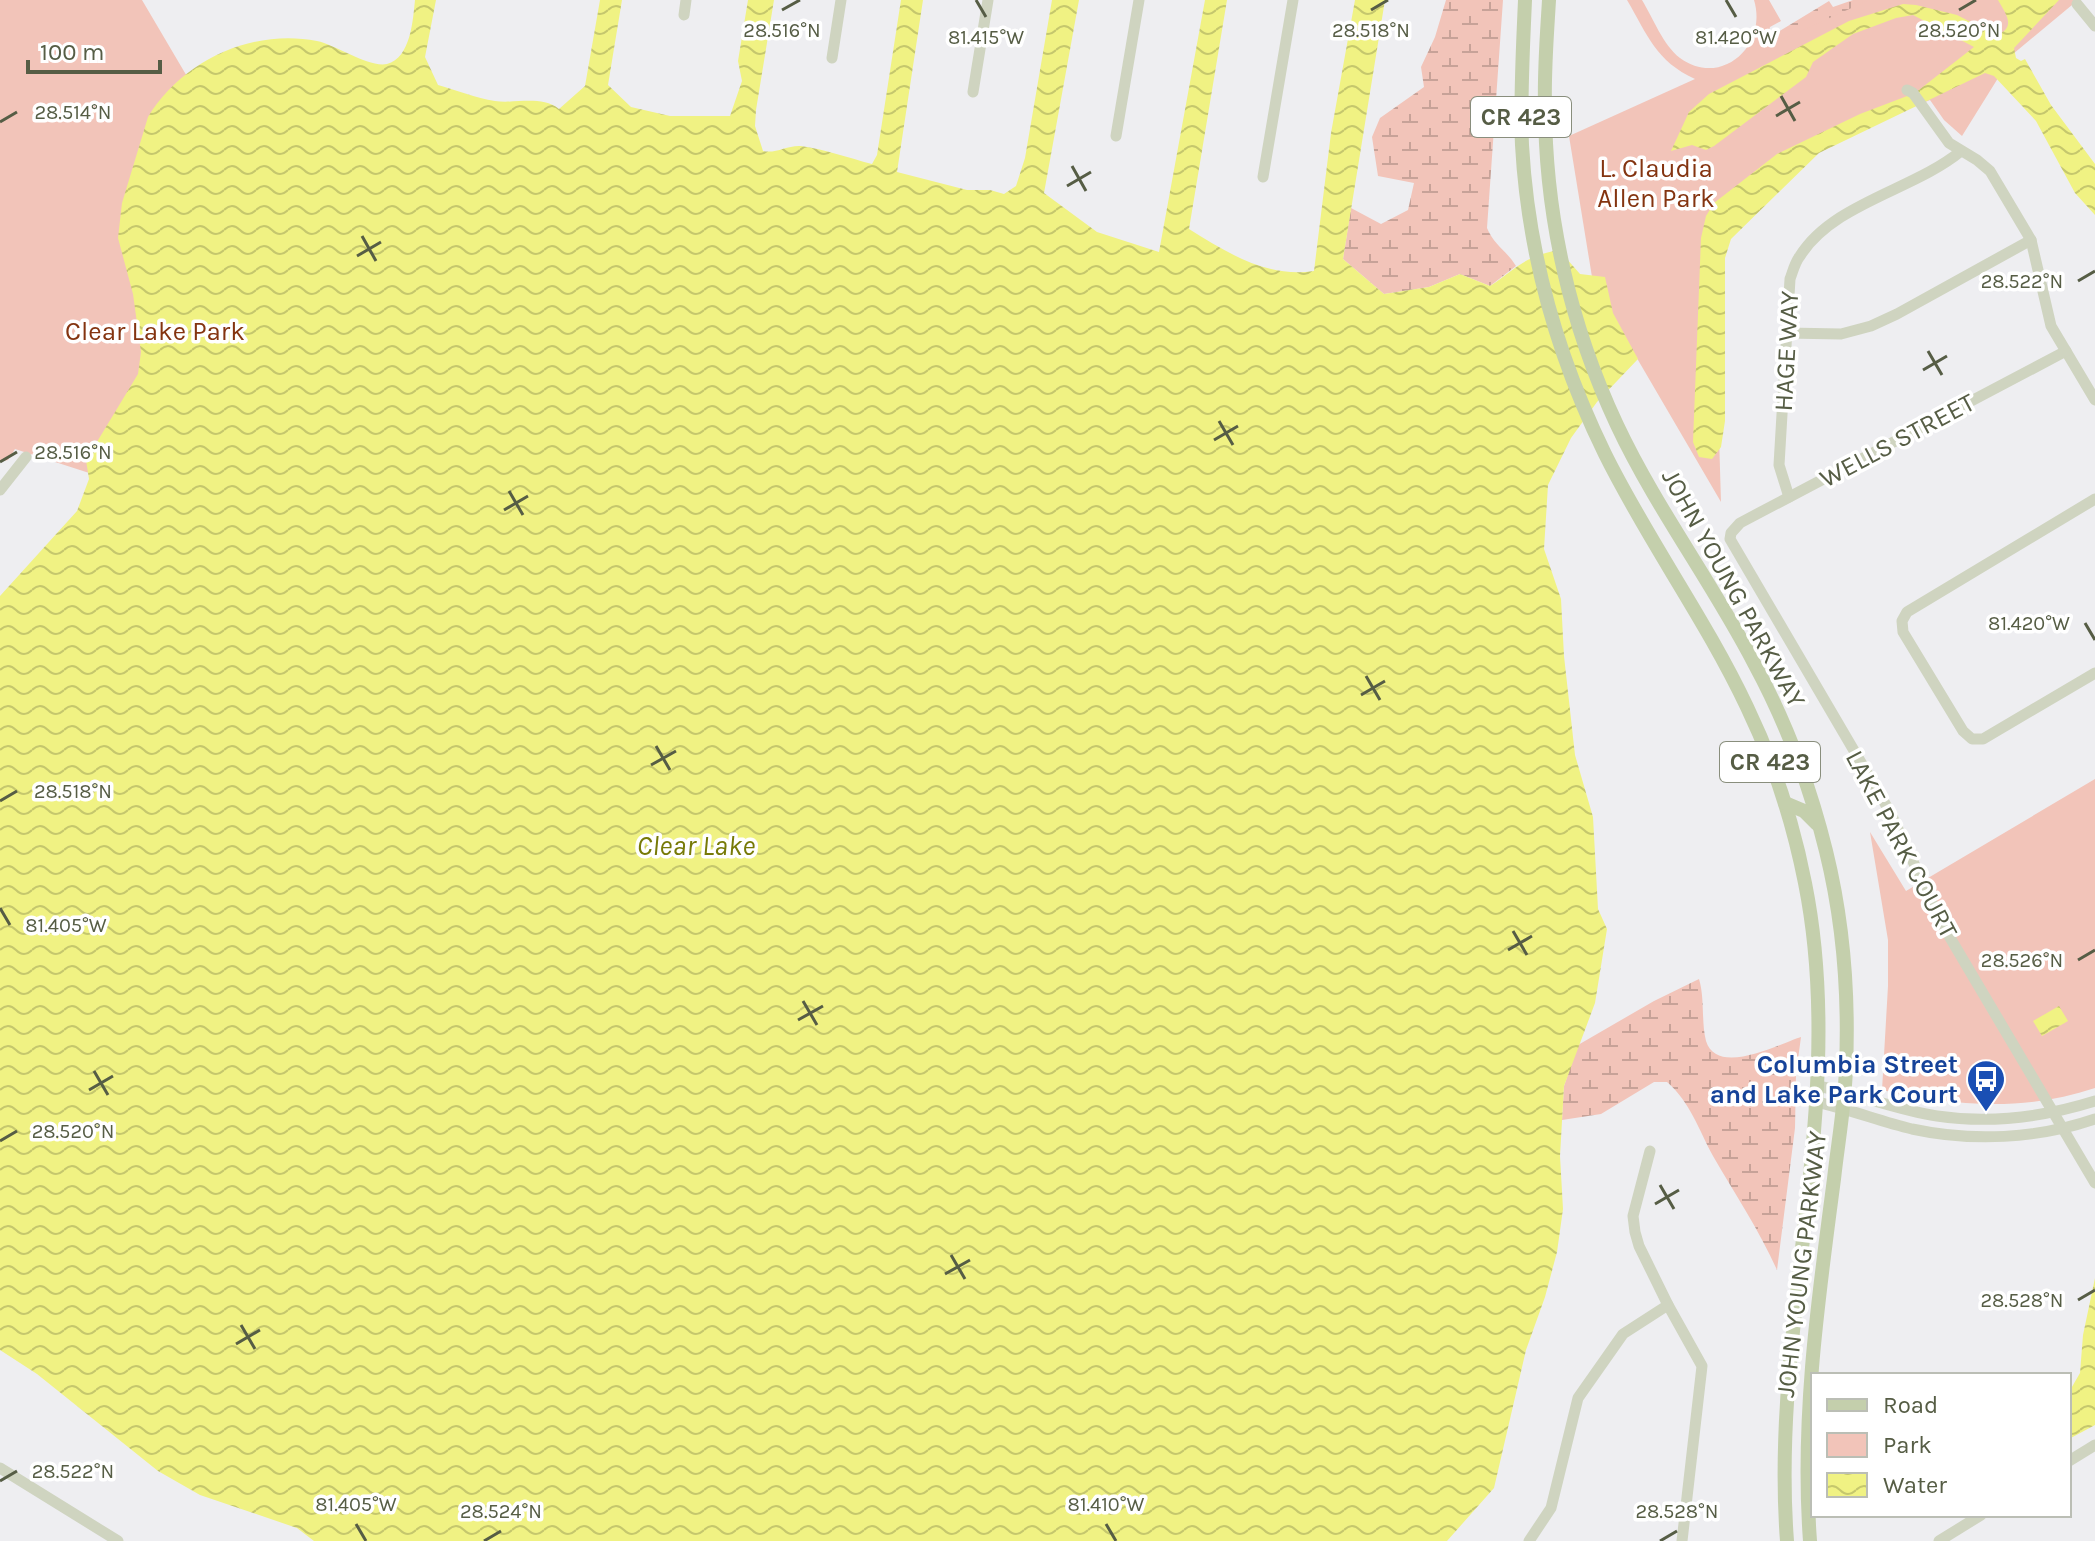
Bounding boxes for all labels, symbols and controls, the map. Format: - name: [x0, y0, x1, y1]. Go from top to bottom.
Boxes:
- text: 28.516°N: [743, 19, 821, 42]
- text: 28.518°N: [1332, 19, 1410, 42]
- text: 28.520°N: [1918, 19, 2000, 42]
- scale bar: [28, 24, 160, 74]
- text: 81.415°W: [948, 26, 1024, 49]
- text: 81.420°W: [1695, 26, 1777, 49]
- text: 100 m: [40, 38, 105, 66]
- road number: CR 423: [1471, 97, 1571, 137]
- text: 28.514°N: [34, 101, 112, 124]
- park label: L. Claudia Allen Park: [1597, 153, 1715, 214]
- text: 28.522°N: [1981, 270, 2063, 293]
- street label: HAGE WAY: [1768, 289, 1805, 412]
- park label: Clear Lake Park: [65, 316, 245, 347]
- street label: WELLS STREET: [1814, 387, 1980, 494]
- text: 28.516°N: [34, 441, 112, 464]
- street label: JOHN YOUNG PARKWAY: [1655, 464, 1812, 714]
- text: 81.420°W: [1988, 612, 2070, 635]
- road number: CR 423: [1720, 742, 1820, 782]
- street label: LAKE PARK COURT: [1839, 745, 1964, 944]
- text: 28.518°N: [34, 780, 112, 803]
- water label: Clear Lake: [637, 829, 755, 862]
- text: 81.405°W: [25, 914, 107, 937]
- text: 28.526°N: [1981, 949, 2063, 972]
- place label: Columbia Street and Lake Park Court: [1710, 1049, 1958, 1110]
- bus stop icon: Columbia Street and Lake Park Court: [1965, 1058, 2007, 1113]
- text: 28.520°N: [32, 1120, 114, 1143]
- street label: JOHN YOUNG PARKWAY: [1770, 1128, 1833, 1399]
- text: 28.528°N: [1980, 1289, 2064, 1312]
- legend: [1811, 1373, 2071, 1517]
- text: Road: [1883, 1391, 1938, 1419]
- text: Park: [1883, 1431, 1932, 1459]
- text: 28.522°N: [32, 1460, 114, 1483]
- text: Water: [1883, 1471, 1947, 1499]
- text: 81.405°W: [315, 1493, 397, 1516]
- text: 81.410°W: [1068, 1493, 1145, 1516]
- text: 28.524°N: [460, 1500, 542, 1523]
- text: 28.528°N: [1635, 1500, 1719, 1523]

